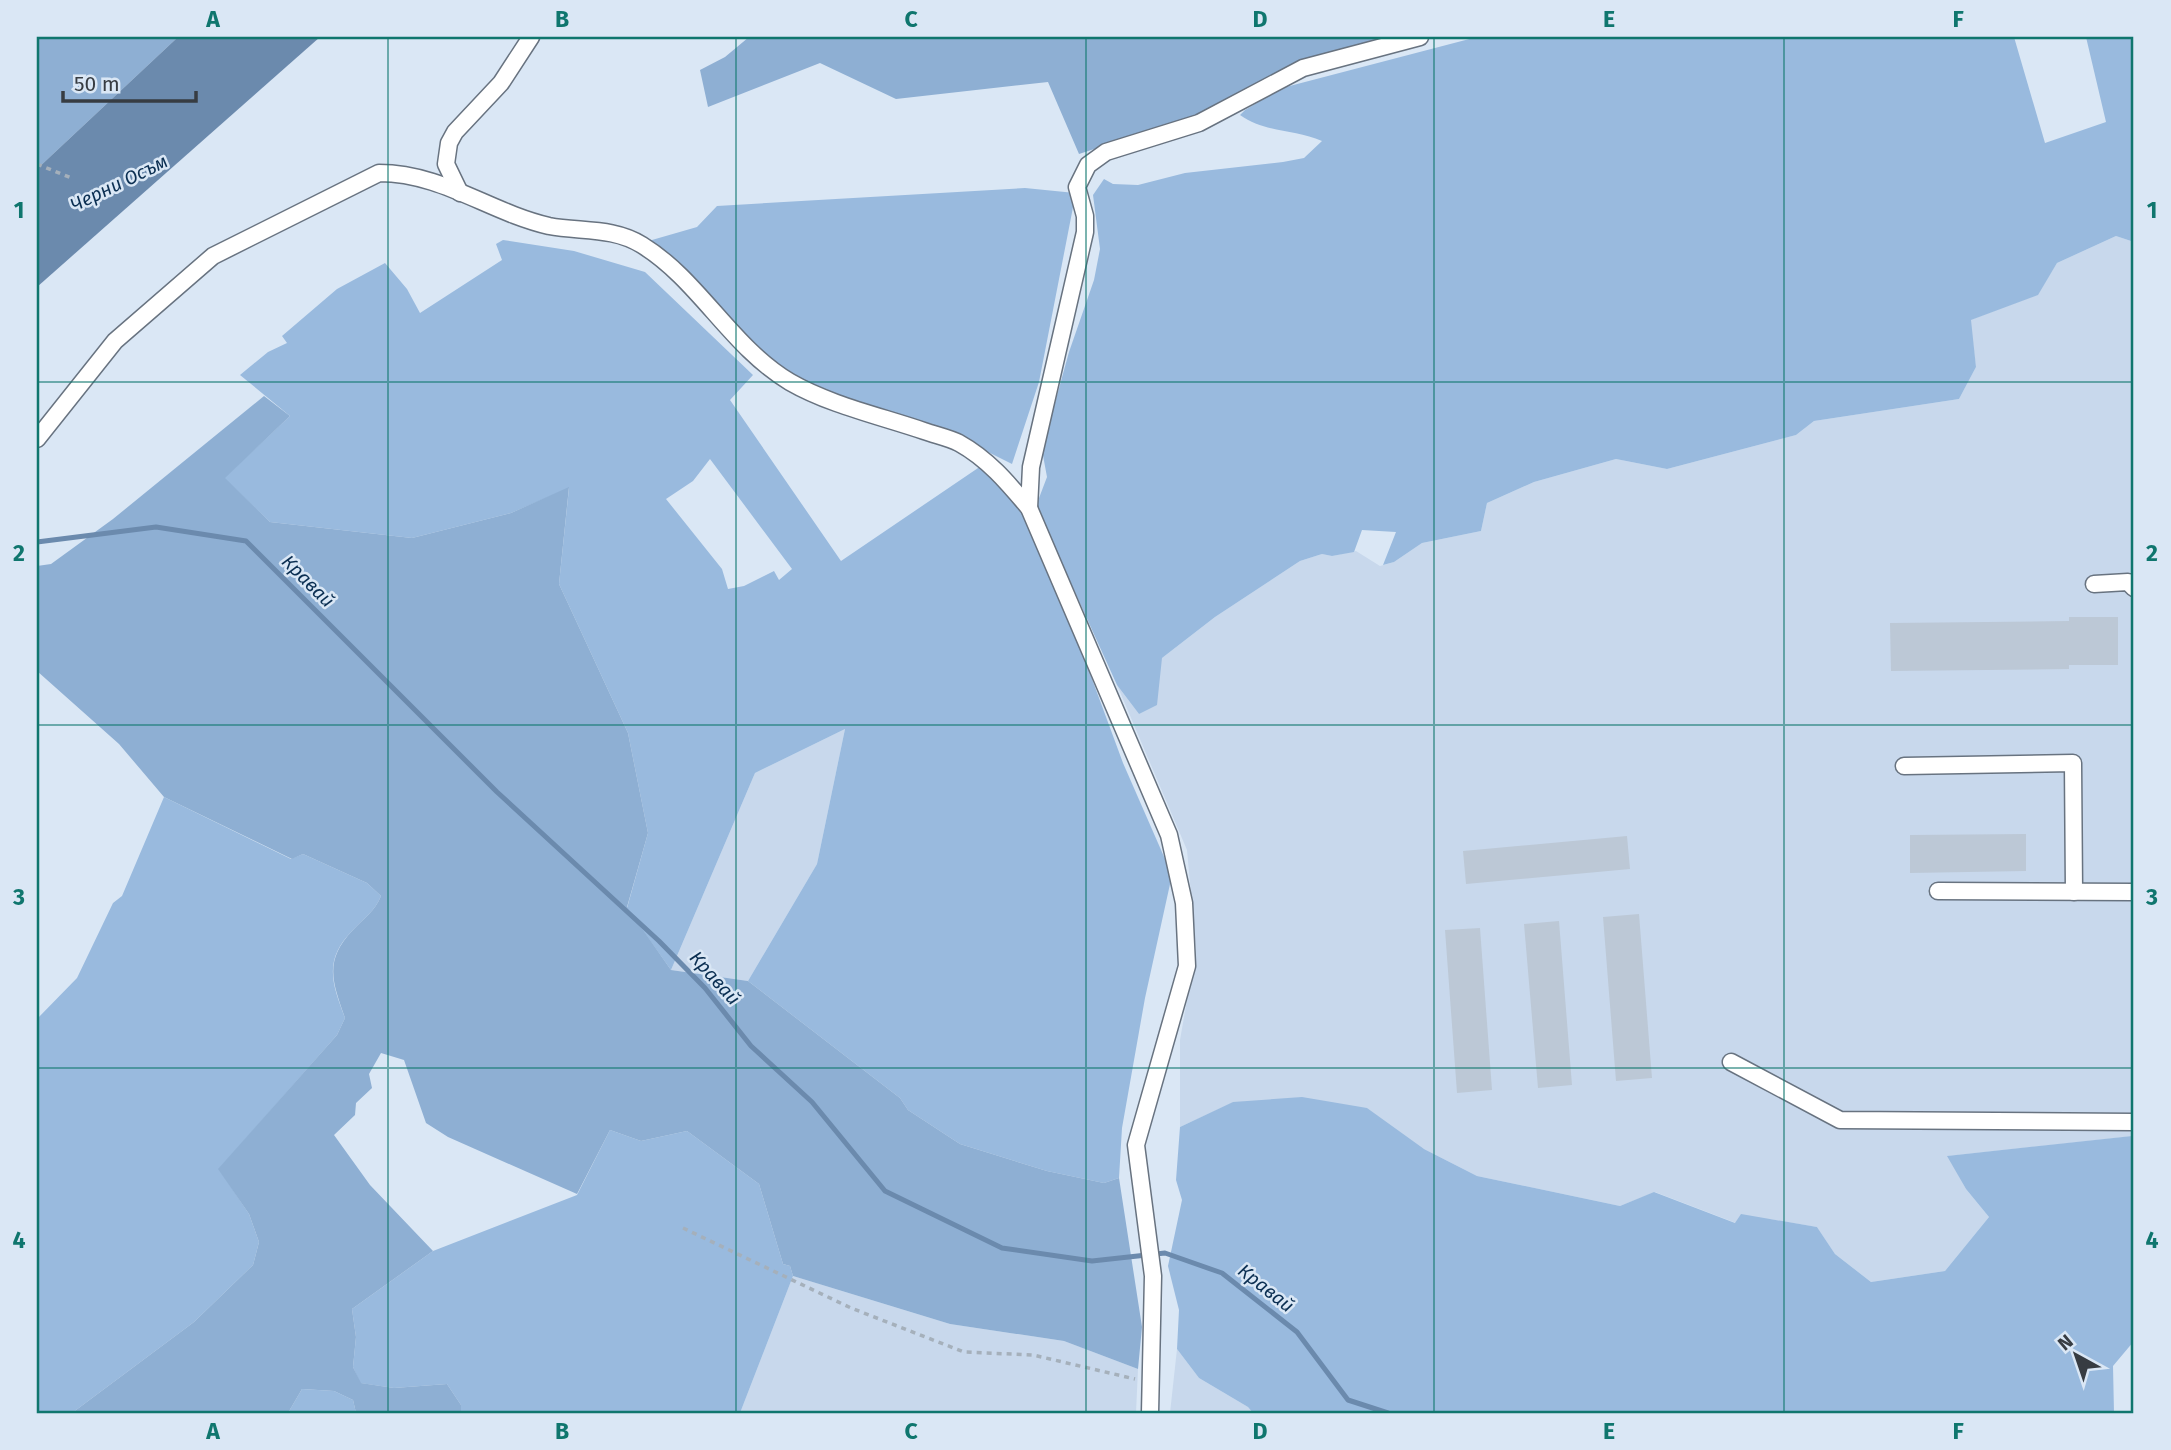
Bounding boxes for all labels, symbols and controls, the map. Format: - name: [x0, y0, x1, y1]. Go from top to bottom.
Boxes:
- text: A: [205, 5, 220, 33]
- text: B: [555, 5, 569, 33]
- text: C: [904, 5, 918, 33]
- text: D: [1253, 5, 1268, 33]
- text: E: [1603, 5, 1615, 33]
- text: F: [1952, 5, 1964, 33]
- scale bar: [63, 60, 196, 104]
- text: 50 m: [74, 71, 120, 97]
- water label: Черни Осъм: [67, 150, 171, 216]
- text: 1: [14, 196, 24, 224]
- text: 1: [2147, 196, 2157, 224]
- text: 2: [13, 539, 25, 567]
- text: 2: [2146, 539, 2158, 567]
- water label: Кравай: [277, 550, 339, 612]
- text: 3: [12, 883, 25, 911]
- text: 3: [2145, 883, 2158, 911]
- water label: Кравай: [685, 946, 745, 1010]
- text: 4: [13, 1226, 26, 1254]
- text: 4: [2146, 1226, 2159, 1254]
- water label: Кравай: [1233, 1259, 1299, 1317]
- north arrow: [2042, 1320, 2112, 1390]
- text: N: [2053, 1329, 2078, 1355]
- text: A: [205, 1417, 220, 1445]
- text: B: [555, 1417, 569, 1445]
- text: C: [904, 1417, 918, 1445]
- text: D: [1253, 1417, 1268, 1445]
- text: E: [1603, 1417, 1615, 1445]
- text: F: [1952, 1417, 1964, 1445]

